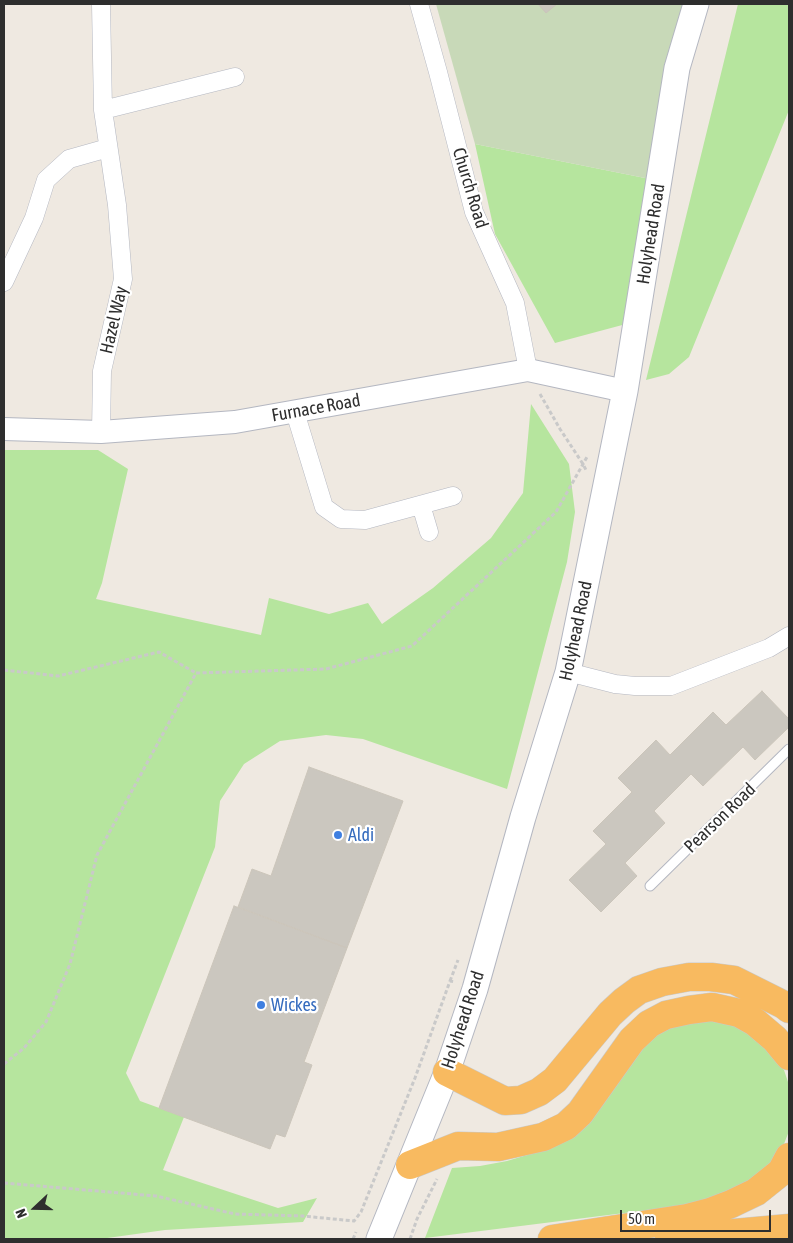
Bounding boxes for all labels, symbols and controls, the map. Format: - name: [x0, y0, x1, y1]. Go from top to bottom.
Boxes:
- street label: Church Road: [448, 145, 492, 231]
- street label: Holyhead Road: [632, 182, 670, 286]
- street label: Hazel Way: [96, 284, 132, 356]
- street label: Furnace Road: [270, 390, 362, 426]
- street label: Holyhead Road: [555, 579, 597, 683]
- street label: Pearson Road: [680, 779, 760, 857]
- place label: Aldi: [348, 824, 374, 846]
- marker: Aldi: [332, 829, 344, 841]
- street label: Holyhead Road: [437, 968, 489, 1072]
- place label: Wickes: [271, 994, 317, 1016]
- marker: Wickes: [255, 999, 267, 1011]
- north arrow: [10, 1183, 60, 1233]
- scale bar: [623, 1200, 774, 1232]
- text: N: [12, 1207, 30, 1220]
- text: 50 m: [628, 1210, 655, 1227]

